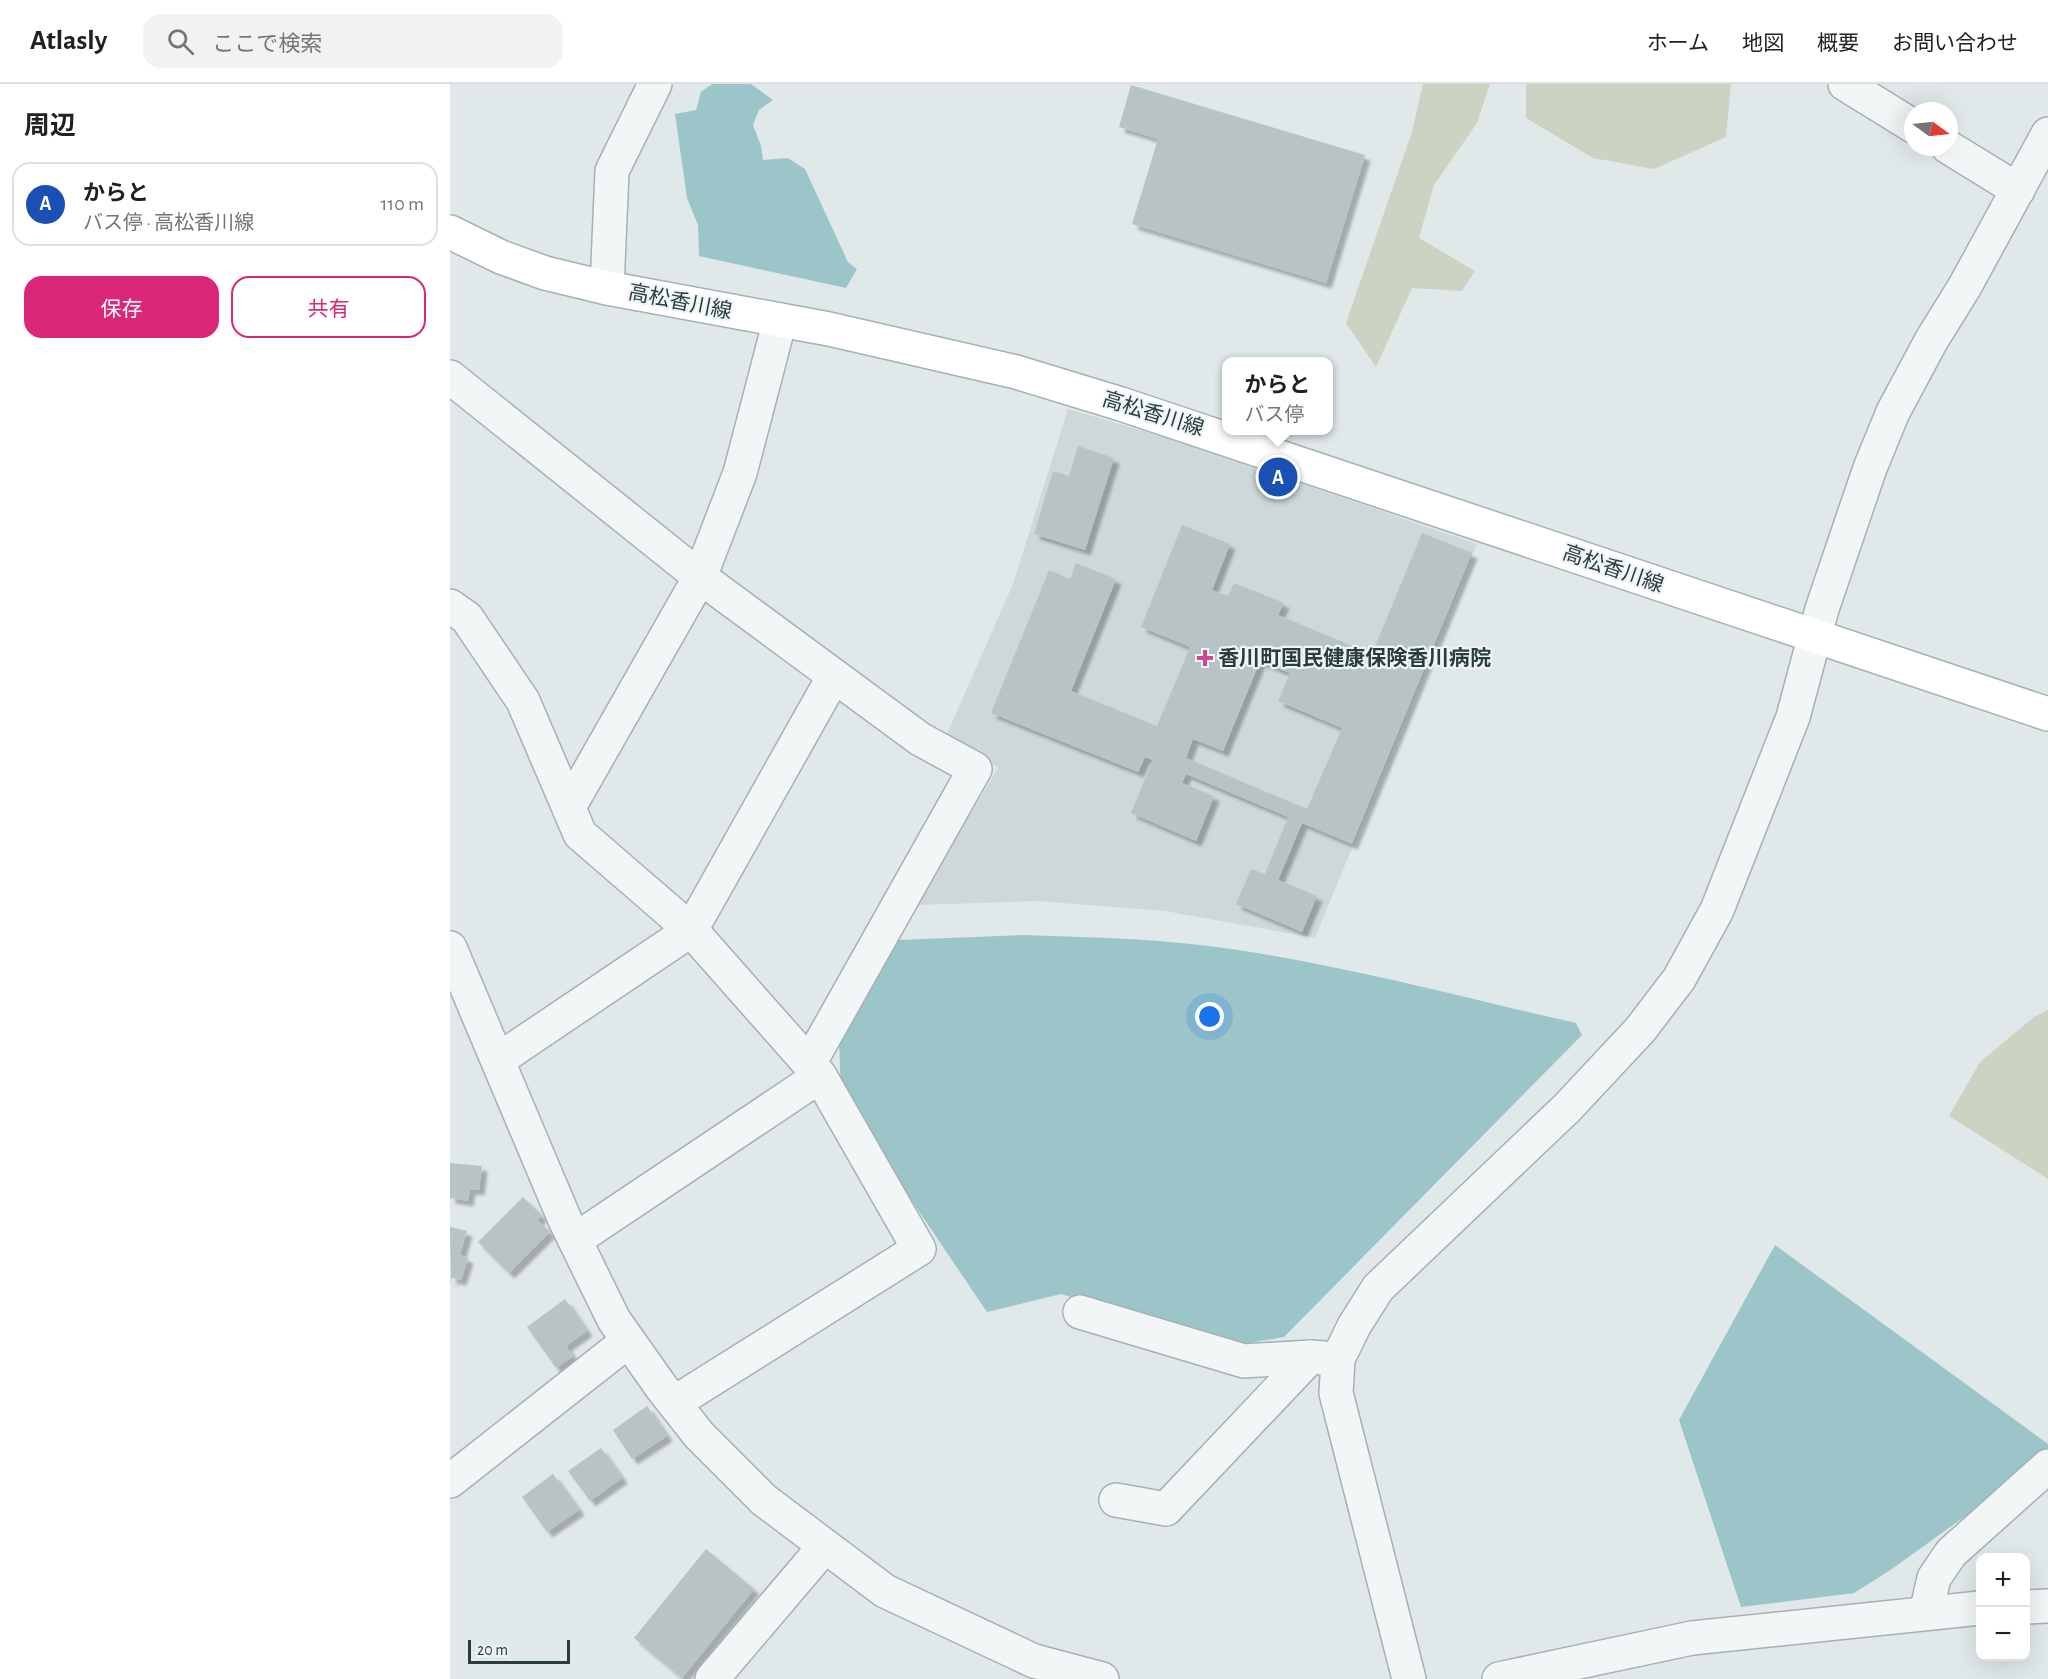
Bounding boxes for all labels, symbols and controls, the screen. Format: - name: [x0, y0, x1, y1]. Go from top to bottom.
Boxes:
- search box: [143, 14, 563, 68]
- icon: search: [164, 25, 197, 58]
- text: Atlasly: [30, 27, 107, 55]
- text: ここで検索: [212, 33, 322, 55]
- text: ホーム: [1647, 33, 1709, 54]
- text: 地図: [1742, 33, 1784, 54]
- text: 概要: [1817, 33, 1859, 54]
- text: お問い合わせ: [1892, 33, 2018, 54]
- north arrow: [1904, 102, 1958, 156]
- text: 周辺: [24, 113, 76, 139]
- text: からと: [83, 182, 149, 204]
- text: A: [40, 194, 52, 214]
- text: 110 m: [380, 194, 424, 214]
- text: バス停 · 高松香川線: [83, 213, 254, 233]
- button: 保存: [24, 276, 219, 338]
- button: 共有: [231, 276, 426, 338]
- street label: 高松香川線: [626, 281, 734, 322]
- popup: [1222, 357, 1333, 435]
- text: からと: [1244, 374, 1311, 396]
- street label: 高松香川線: [1100, 388, 1207, 439]
- text: バス停: [1244, 405, 1304, 425]
- pin: A: [1258, 454, 1298, 500]
- street label: 高松香川線: [1560, 541, 1666, 596]
- place label: 香川町国民健康保険香川病院: [1218, 647, 1491, 669]
- marker: 香川町国民健康保険香川病院: [1196, 649, 1214, 667]
- your location: [1195, 1002, 1224, 1031]
- map controls: [1976, 1553, 2030, 1661]
- button: +: [1976, 1553, 2030, 1607]
- button: −: [1976, 1607, 2030, 1661]
- scale bar: [468, 1637, 570, 1664]
- text: 20 m: [477, 1642, 508, 1658]

